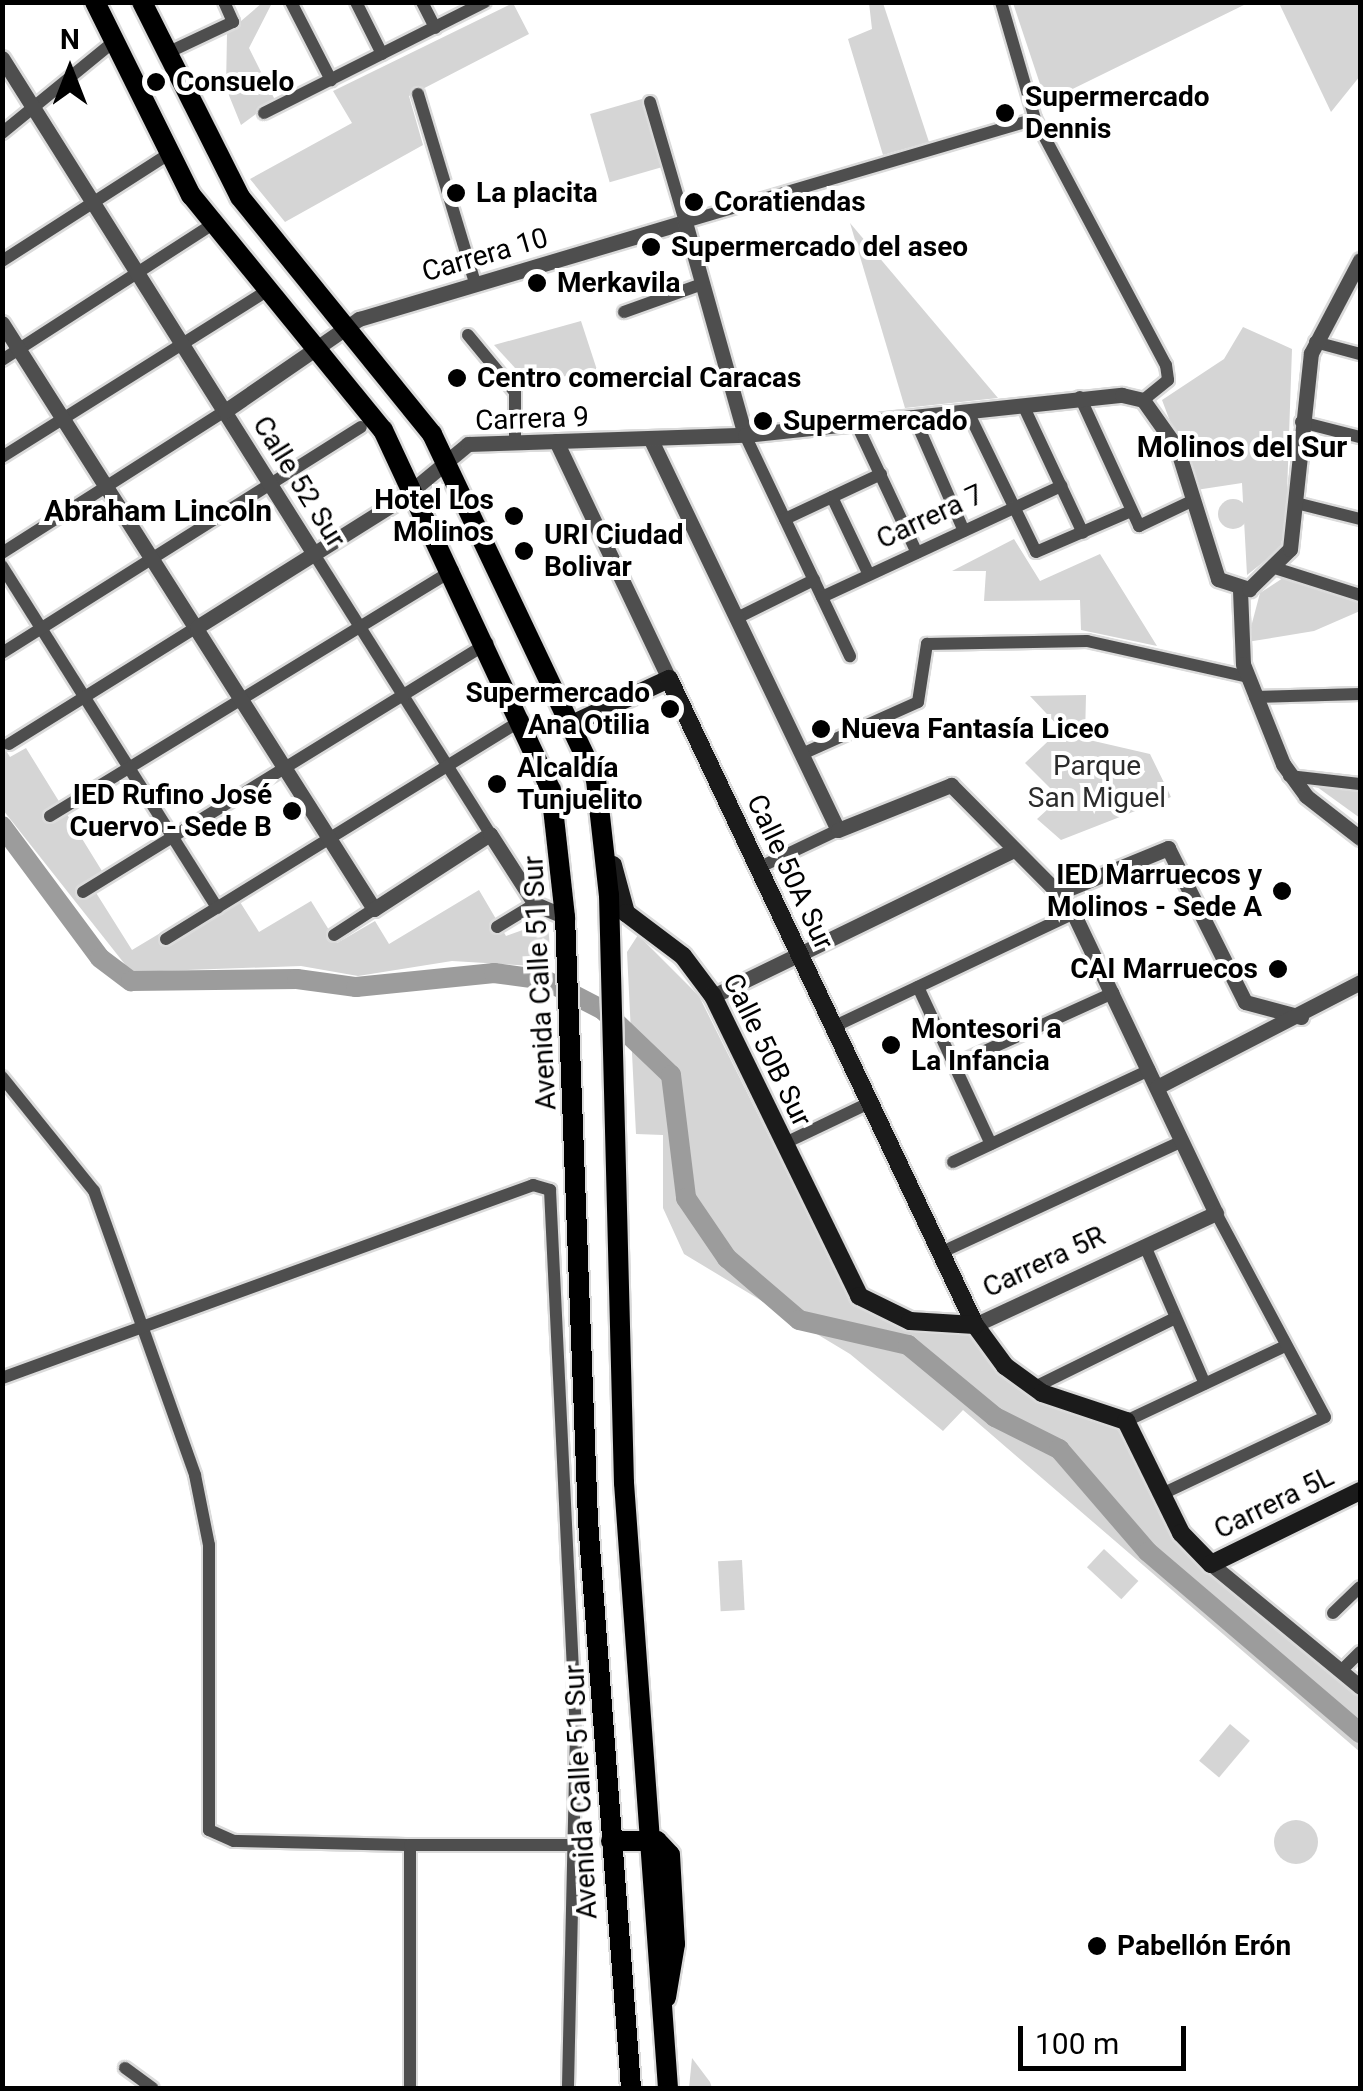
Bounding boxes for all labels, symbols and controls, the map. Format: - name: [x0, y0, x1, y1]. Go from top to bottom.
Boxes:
- north arrow: [20, 20, 120, 120]
- text: N: [60, 23, 80, 56]
- place label: Consuelo: [176, 65, 294, 99]
- marker: Consuelo: [145, 71, 167, 93]
- place label: Supermercado Dennis: [1025, 80, 1210, 146]
- marker: Supermercado Dennis: [994, 102, 1016, 124]
- place label: La placita: [476, 176, 598, 210]
- marker: La placita: [445, 182, 467, 204]
- place label: Coratiendas: [714, 185, 866, 219]
- marker: Coratiendas: [683, 191, 705, 213]
- street label: Carrera 10: [418, 221, 552, 289]
- place label: Supermercado del aseo: [671, 230, 968, 264]
- marker: Supermercado del aseo: [640, 236, 662, 258]
- place label: Merkavila: [557, 266, 681, 300]
- marker: Merkavila: [526, 272, 548, 294]
- place label: Centro comercial Caracas: [477, 361, 801, 395]
- marker: Centro comercial Caracas: [446, 367, 468, 389]
- street label: Carrera 9: [475, 400, 589, 438]
- place label: Supermercado: [783, 404, 968, 438]
- street label: Calle 52 Sur: [245, 410, 353, 554]
- marker: Supermercado: [752, 410, 774, 432]
- district label: Molinos del Sur: [1137, 429, 1347, 465]
- street label: Carrera 7: [871, 478, 989, 556]
- place label: Hotel Los Molinos: [374, 483, 494, 549]
- district label: Abraham Lincoln: [44, 493, 272, 529]
- marker: Hotel Los Molinos: [503, 505, 525, 527]
- place label: URI Ciudad Bolivar: [544, 518, 683, 584]
- marker: URI Ciudad Bolivar: [513, 540, 535, 562]
- place label: Supermercado Ana Otilia: [465, 676, 650, 742]
- marker: Supermercado Ana Otilia: [659, 698, 681, 720]
- place label: Nueva Fantasía Liceo: [841, 712, 1109, 746]
- marker: Nueva Fantasía Liceo: [810, 718, 832, 740]
- park label: Parque San Miguel: [1028, 749, 1166, 815]
- place label: Alcaldía Tunjuelito: [517, 751, 643, 817]
- marker: Alcaldía Tunjuelito: [486, 773, 508, 795]
- place label: IED Rufino José Cuervo - Sede B: [70, 778, 272, 844]
- street label: Calle 50A Sur: [739, 789, 841, 955]
- marker: IED Rufino José Cuervo - Sede B: [281, 800, 303, 822]
- street label: Avenida Calle 51 Sur: [517, 855, 563, 1111]
- place label: IED Marruecos y Molinos - Sede A: [1047, 858, 1262, 924]
- marker: IED Marruecos y Molinos - Sede A: [1271, 880, 1293, 902]
- place label: CAI Marruecos: [1070, 952, 1258, 986]
- marker: CAI Marruecos: [1267, 958, 1289, 980]
- street label: Calle 50B Sur: [715, 968, 819, 1132]
- place label: Montesori a La Infancia: [911, 1012, 1061, 1078]
- marker: Montesori a La Infancia: [880, 1034, 902, 1056]
- street label: Carrera 5R: [977, 1219, 1111, 1305]
- street label: Carrera 5L: [1209, 1460, 1339, 1546]
- street label: Avenida Calle 51 Sur: [558, 1664, 604, 1920]
- place label: Pabellón Erón: [1117, 1929, 1291, 1963]
- marker: Pabellón Erón: [1086, 1935, 1108, 1957]
- scale bar: [1023, 2006, 1190, 2068]
- text: 100 m: [1035, 2026, 1119, 2061]

